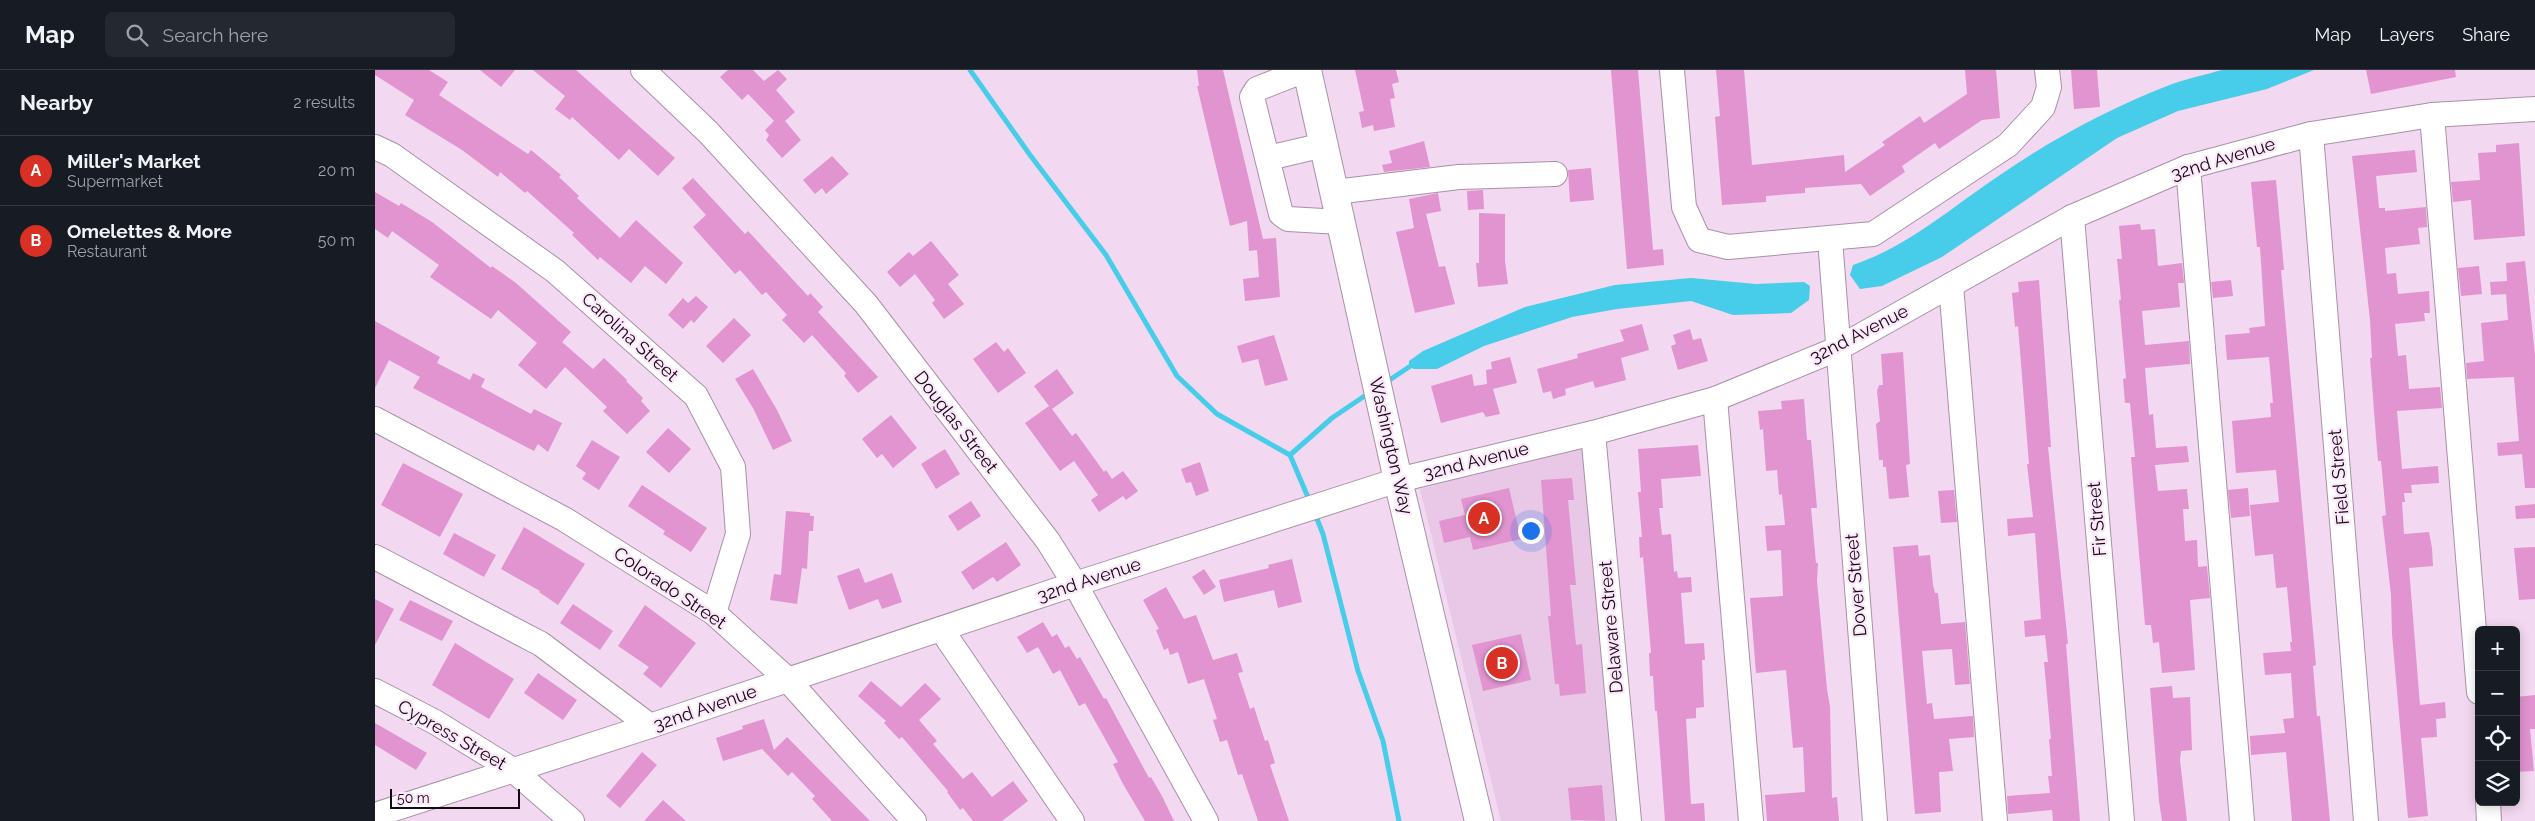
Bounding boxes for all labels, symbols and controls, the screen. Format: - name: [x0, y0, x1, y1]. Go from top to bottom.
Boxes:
- search box: [105, 12, 455, 57]
- text: Map: [25, 20, 75, 49]
- icon: search: [123, 21, 151, 49]
- text: Search here: [163, 24, 268, 46]
- text: Map: [2315, 24, 2351, 45]
- text: Layers: [2379, 24, 2434, 45]
- text: Share: [2462, 24, 2510, 45]
- text: Nearby: [20, 90, 93, 115]
- text: 2 results: [293, 93, 355, 112]
- street label: 32nd Avenue: [2168, 133, 2278, 184]
- text: Miller's Market: [67, 150, 201, 172]
- text: A: [31, 161, 41, 180]
- text: 20 m: [318, 161, 355, 180]
- text: Supermarket: [67, 172, 163, 191]
- text: Omelettes & More: [67, 220, 232, 242]
- text: B: [31, 231, 41, 250]
- text: 50 m: [318, 231, 355, 250]
- text: Restaurant: [67, 242, 147, 261]
- street label: Carolina Street: [578, 288, 683, 385]
- street label: 32nd Avenue: [1806, 300, 1912, 367]
- street label: Douglas Street: [910, 367, 1003, 477]
- street label: Washington Way: [1365, 375, 1418, 517]
- street label: Field Street: [2324, 428, 2353, 526]
- street label: 32nd Avenue: [1421, 437, 1531, 484]
- street label: Fir Street: [2083, 481, 2110, 557]
- pin: A: [1468, 499, 1500, 537]
- your location: [1518, 518, 1544, 544]
- street label: Dover Street: [1841, 533, 1870, 638]
- street label: Colorado Street: [610, 542, 731, 633]
- street label: 32nd Avenue: [1034, 553, 1144, 606]
- street label: Delaware Street: [1594, 560, 1627, 694]
- map controls: [2475, 626, 2520, 806]
- button: +: [2475, 626, 2520, 671]
- pin: B: [1486, 644, 1518, 682]
- button: −: [2475, 671, 2520, 716]
- street label: 32nd Avenue: [650, 680, 760, 735]
- street label: Cypress Street: [394, 695, 510, 774]
- button: locate: [2475, 716, 2520, 761]
- button: layers: [2475, 761, 2520, 806]
- scale bar: [390, 786, 520, 809]
- text: 50 m: [397, 790, 430, 806]

